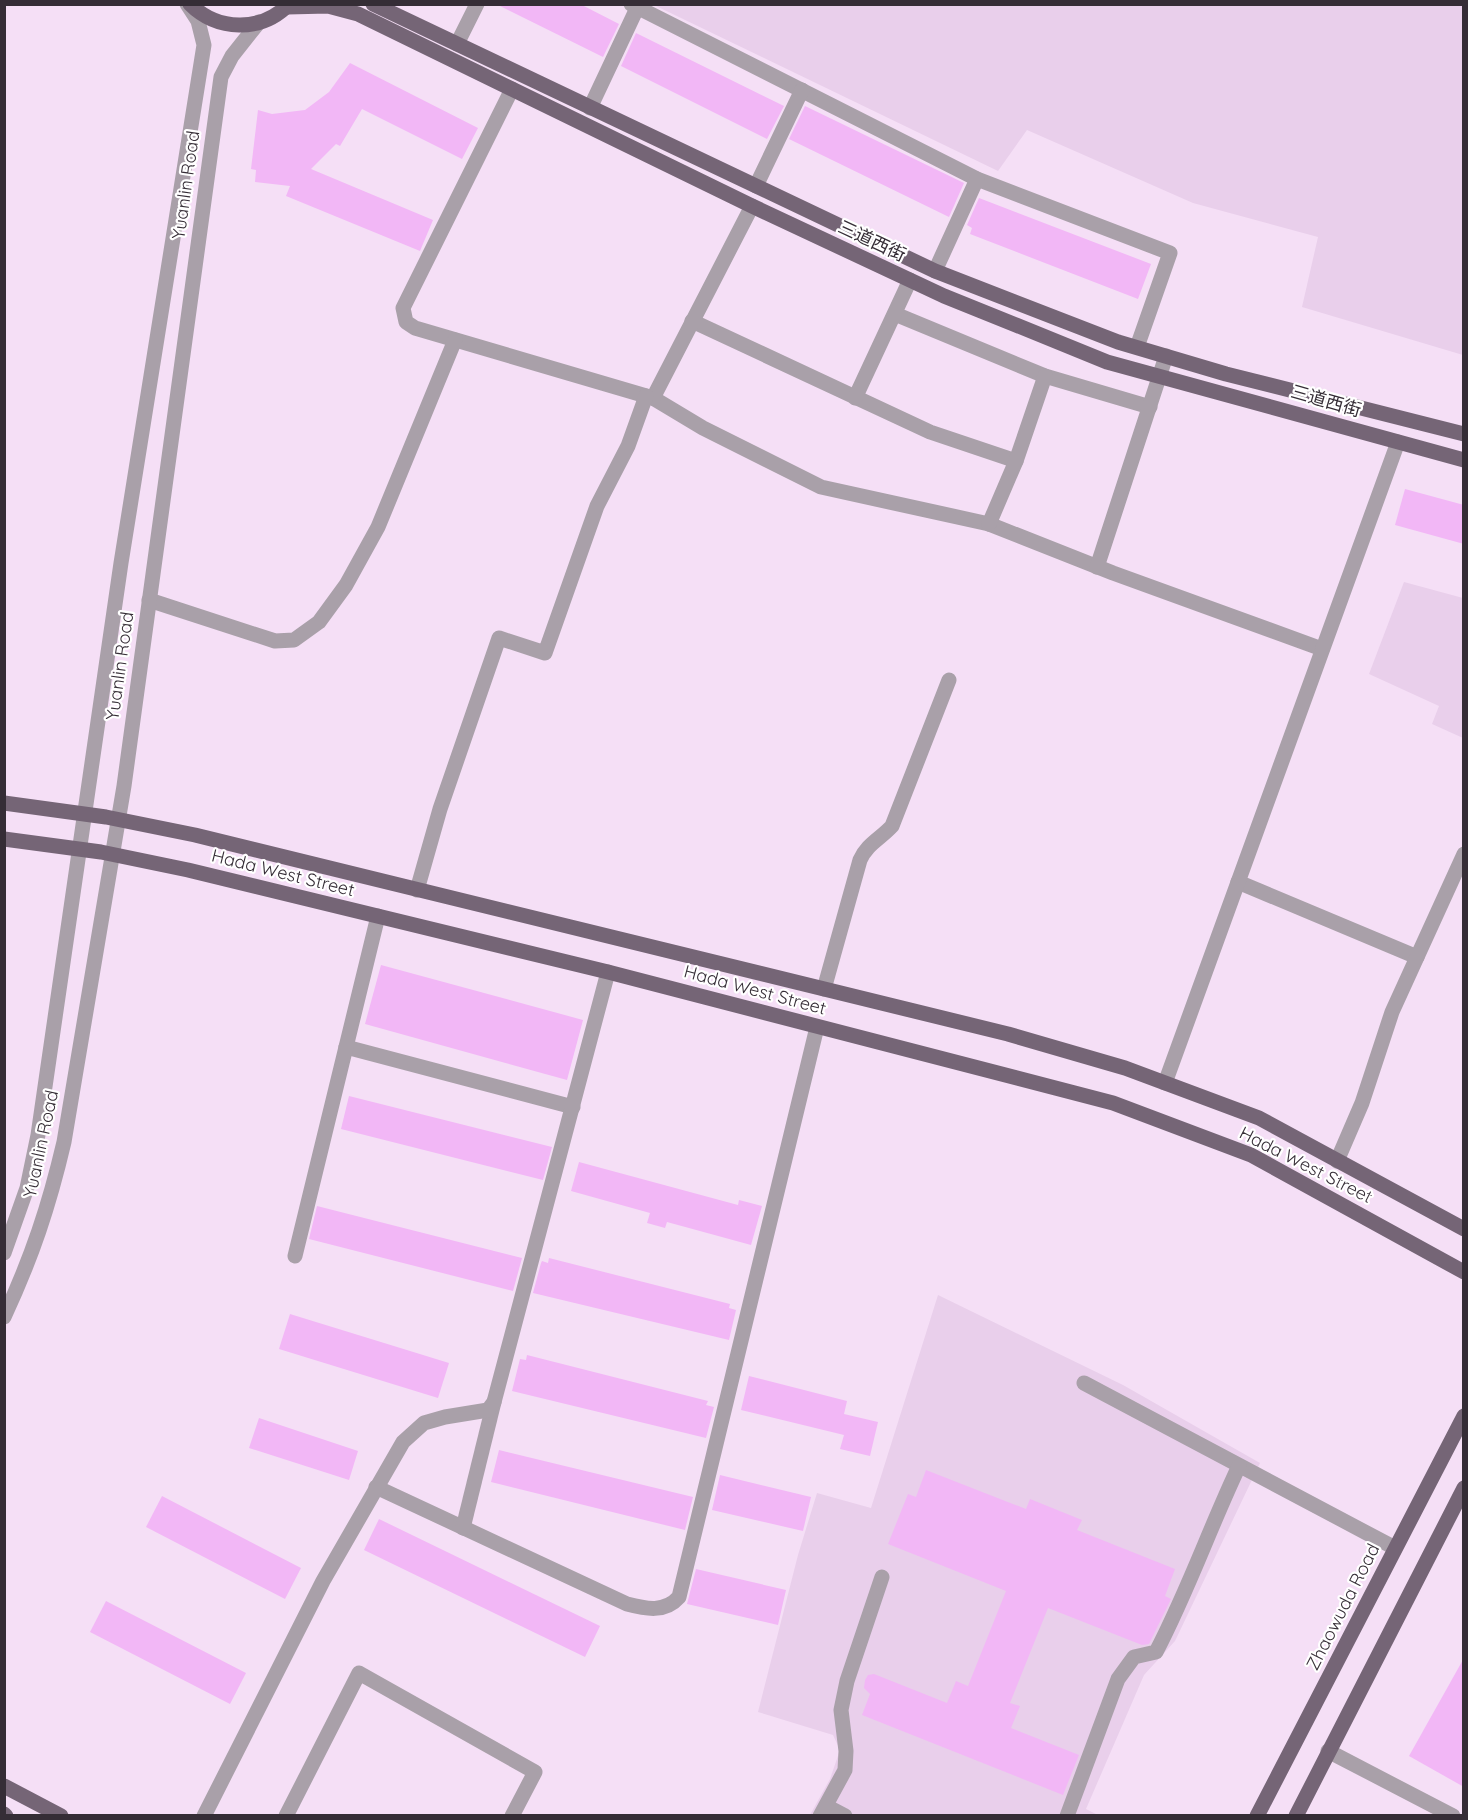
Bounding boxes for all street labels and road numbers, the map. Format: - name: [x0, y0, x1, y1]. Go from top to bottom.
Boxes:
- street label: Yuanlin Road: [167, 129, 204, 241]
- street label: 三道西街: [835, 215, 910, 266]
- street label: 三道西街: [1288, 380, 1364, 421]
- street label: Yuanlin Road: [101, 610, 138, 722]
- street label: Hada West Street: [209, 844, 357, 901]
- street label: Hada West Street: [681, 959, 829, 1020]
- street label: Yuanlin Road: [18, 1088, 63, 1200]
- street label: Hada West Street: [1236, 1121, 1377, 1208]
- street label: Zhaowuda Road: [1301, 1540, 1384, 1674]

